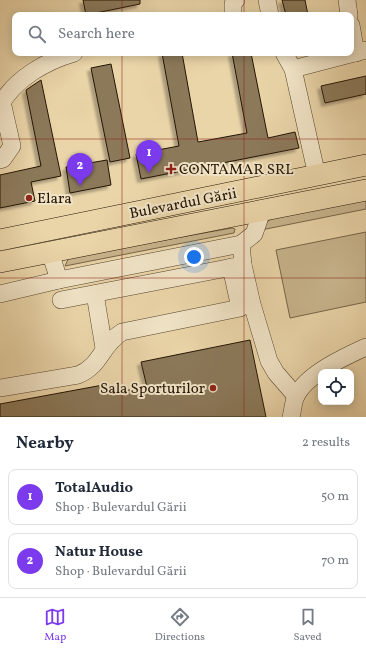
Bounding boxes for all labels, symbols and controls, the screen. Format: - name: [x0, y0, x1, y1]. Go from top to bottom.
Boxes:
- search box: [12, 12, 354, 56]
- icon: search: [26, 23, 48, 45]
- text: Search here: [58, 24, 135, 45]
- pin: 1: [136, 140, 162, 173]
- pin: 2: [67, 153, 93, 186]
- place label: CONTAMAR SRL: [179, 160, 294, 181]
- marker: CONTAMAR SRL: [166, 164, 176, 174]
- street label: Bulevardul Gării: [128, 184, 239, 225]
- place label: Elara: [37, 189, 72, 210]
- marker: Elara: [24, 193, 34, 203]
- your location: [184, 247, 204, 267]
- map controls: [318, 369, 354, 405]
- button: locate: [318, 369, 354, 405]
- place label: Sala Sporturilor: [100, 379, 205, 400]
- marker: Sala Sporturilor: [208, 383, 218, 393]
- text: Nearby: [16, 432, 74, 455]
- text: 2 results: [302, 434, 350, 452]
- text: TotalAudio: [55, 478, 133, 499]
- text: 1: [27, 488, 33, 506]
- text: 50 m: [321, 488, 349, 506]
- text: Shop · Bulevardul Gării: [55, 499, 187, 517]
- text: Natur House: [55, 542, 143, 563]
- text: 2: [27, 552, 33, 570]
- text: 70 m: [321, 552, 349, 570]
- text: Shop · Bulevardul Gării: [55, 563, 187, 581]
- tab: Map: [44, 606, 66, 645]
- tab: Directions: [155, 606, 205, 645]
- tab: Saved: [293, 606, 322, 645]

